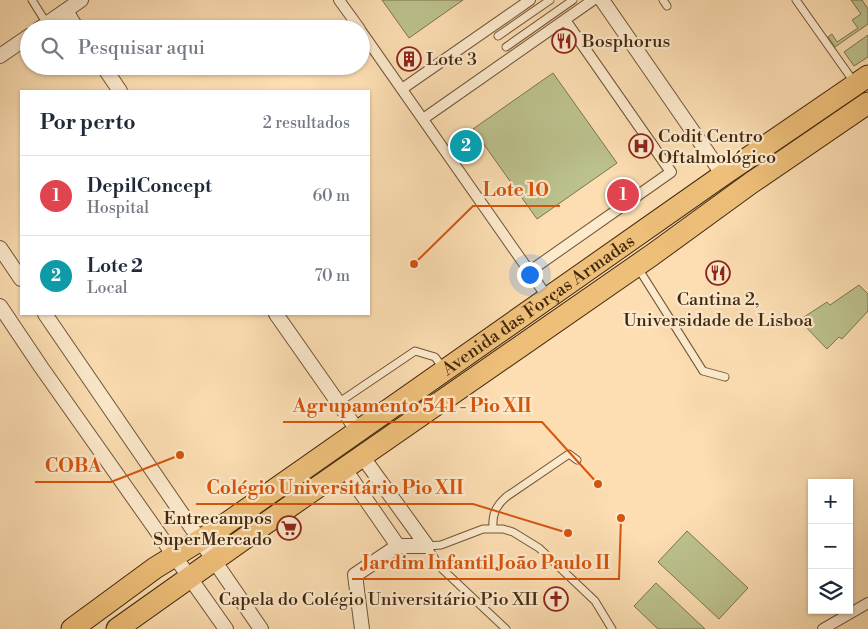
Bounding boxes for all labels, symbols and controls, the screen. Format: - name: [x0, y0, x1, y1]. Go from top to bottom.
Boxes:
- search box: [20, 20, 370, 75]
- restaurant icon: Bosphorus: [551, 28, 577, 54]
- place label: Bosphorus: [581, 30, 670, 53]
- icon: search: [38, 34, 66, 62]
- text: Pesquisar aqui: [78, 36, 205, 60]
- building icon: Lote 3: [396, 46, 422, 72]
- place label: Lote 3: [426, 48, 477, 71]
- text: Por perto: [40, 110, 136, 136]
- text: 2 resultados: [263, 113, 350, 133]
- place label: Codit Centro Oftalmológico: [658, 125, 776, 169]
- pin: 2: [450, 127, 482, 165]
- hospital icon: Codit Centro Oftalmológico: [628, 133, 654, 159]
- callout: Lote 10: [473, 172, 560, 206]
- text: DepilConcept: [87, 174, 212, 198]
- pin: 1: [607, 176, 639, 214]
- text: Lote 10: [483, 178, 549, 202]
- text: 1: [52, 186, 60, 206]
- text: 60 m: [312, 186, 350, 206]
- text: Hospital: [87, 198, 149, 218]
- street label: Avenida das Forças Armadas: [436, 229, 639, 381]
- text: Lote 2: [87, 254, 143, 278]
- restaurant icon: Cantina 2, Universidade de Lisboa: [705, 260, 731, 286]
- your location: [517, 262, 543, 288]
- text: 2: [51, 266, 61, 286]
- text: 70 m: [314, 266, 350, 286]
- text: Local: [87, 278, 128, 298]
- place label: Cantina 2, Universidade de Lisboa: [623, 288, 814, 332]
- callout: Agrupamento 541 - Pio XII: [283, 388, 542, 422]
- text: Agrupamento 541 - Pio XII: [291, 394, 532, 418]
- callout: COBA: [35, 448, 111, 482]
- text: COBA: [45, 454, 102, 478]
- callout: Colégio Universitário Pio XII: [196, 470, 473, 504]
- text: Colégio Universitário Pio XII: [206, 476, 464, 500]
- map controls: [808, 479, 853, 614]
- button: +: [808, 479, 853, 524]
- place label: Entrecampos SuperMercado: [153, 507, 272, 551]
- supermarket icon: Entrecampos SuperMercado: [276, 515, 302, 541]
- button: −: [808, 524, 853, 569]
- callout: Jardim Infantil João Paulo II: [352, 545, 619, 579]
- text: Jardim Infantil João Paulo II: [359, 551, 611, 575]
- button: layers: [808, 569, 853, 614]
- church icon: Capela do Colégio Universitário Pio XII: [543, 586, 569, 612]
- place label: Capela do Colégio Universitário Pio XII: [219, 588, 538, 611]

